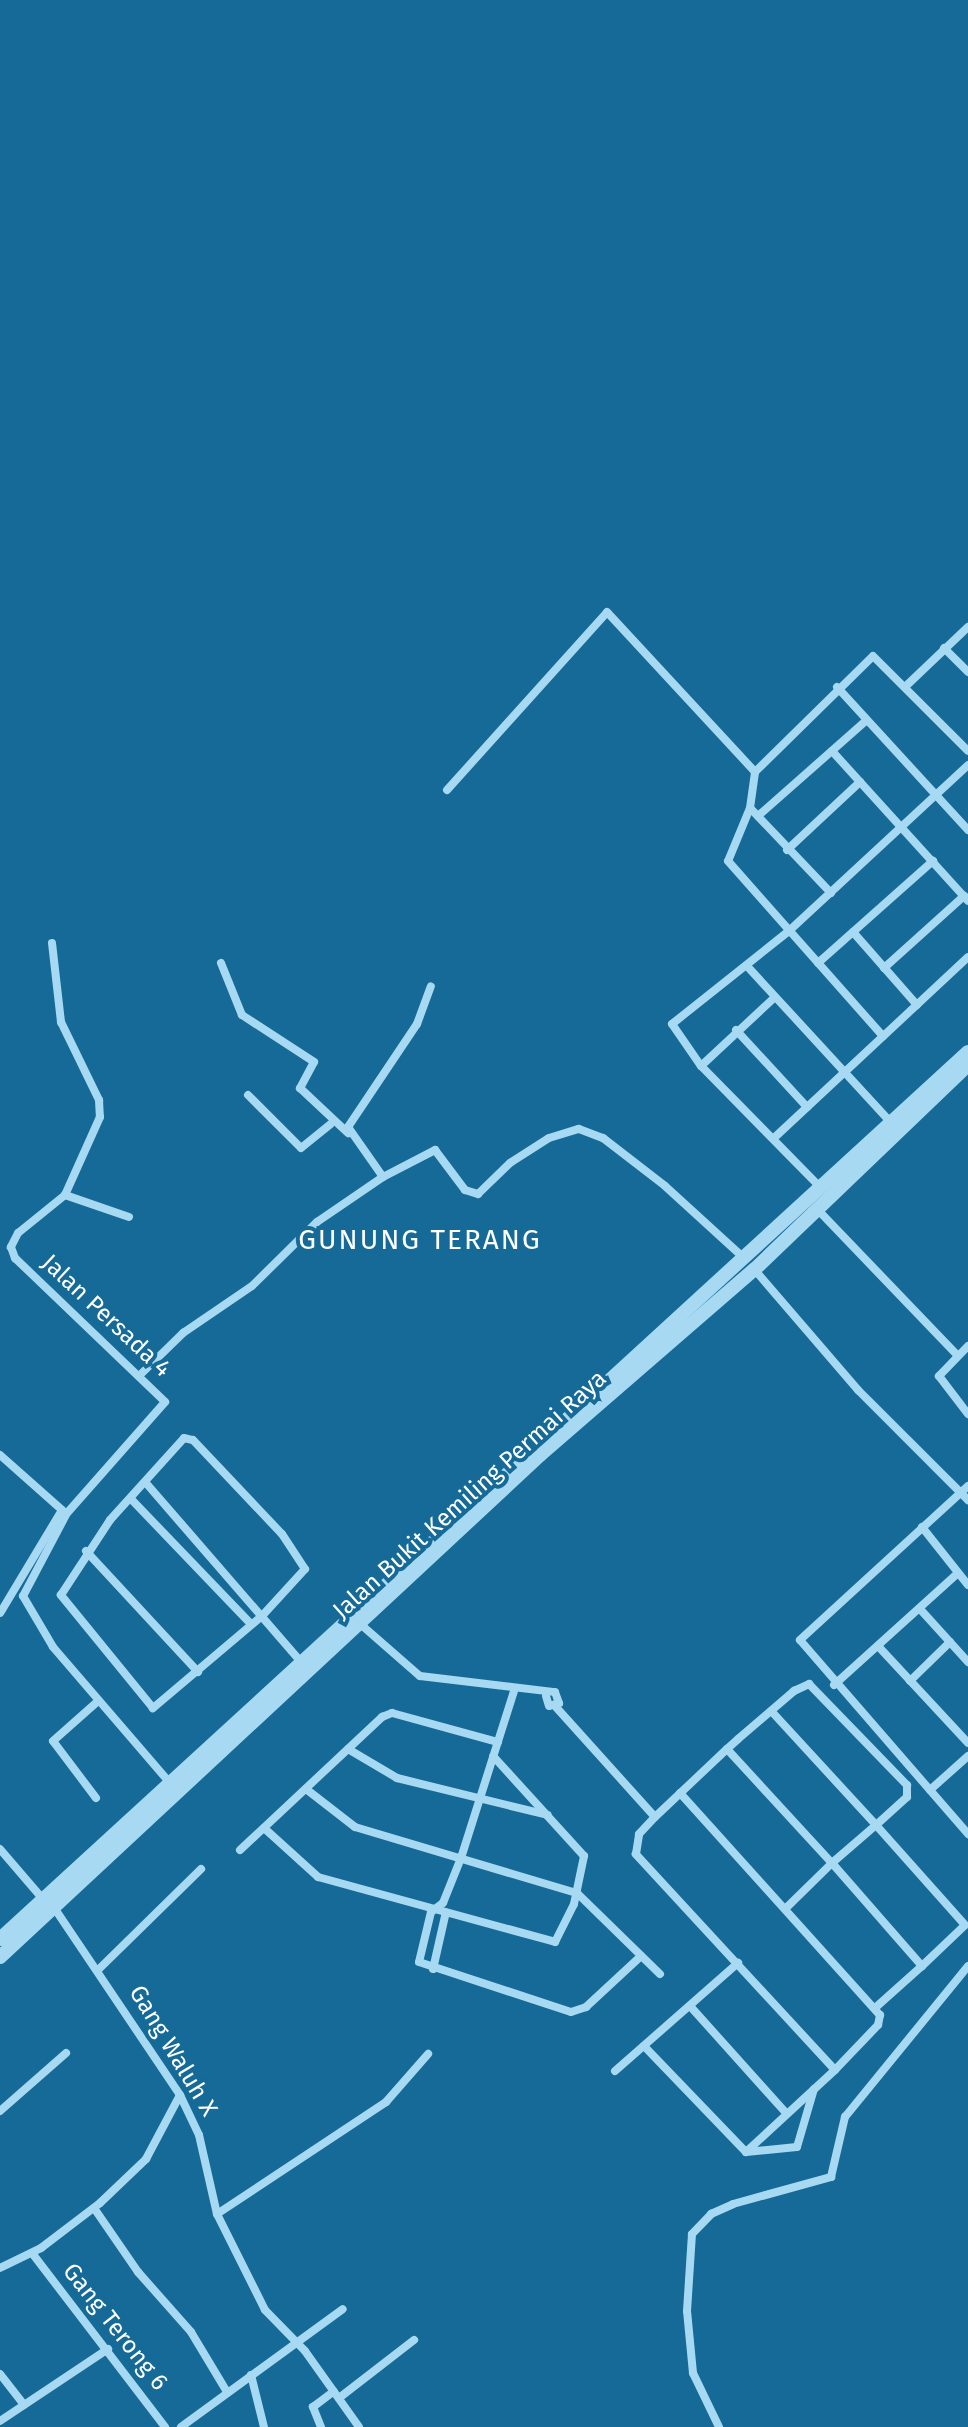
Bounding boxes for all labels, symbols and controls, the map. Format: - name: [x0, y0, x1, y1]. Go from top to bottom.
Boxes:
- district label: GUNUNG TERANG: [298, 1223, 542, 1257]
- street label: Jalan Persada 4: [35, 1249, 177, 1383]
- street label: Jalan Bukit Kemiling Permai Raya: [327, 1365, 613, 1625]
- street label: Gang Waluh X: [123, 1980, 223, 2122]
- street label: Gang Terong 6: [56, 2258, 174, 2396]

